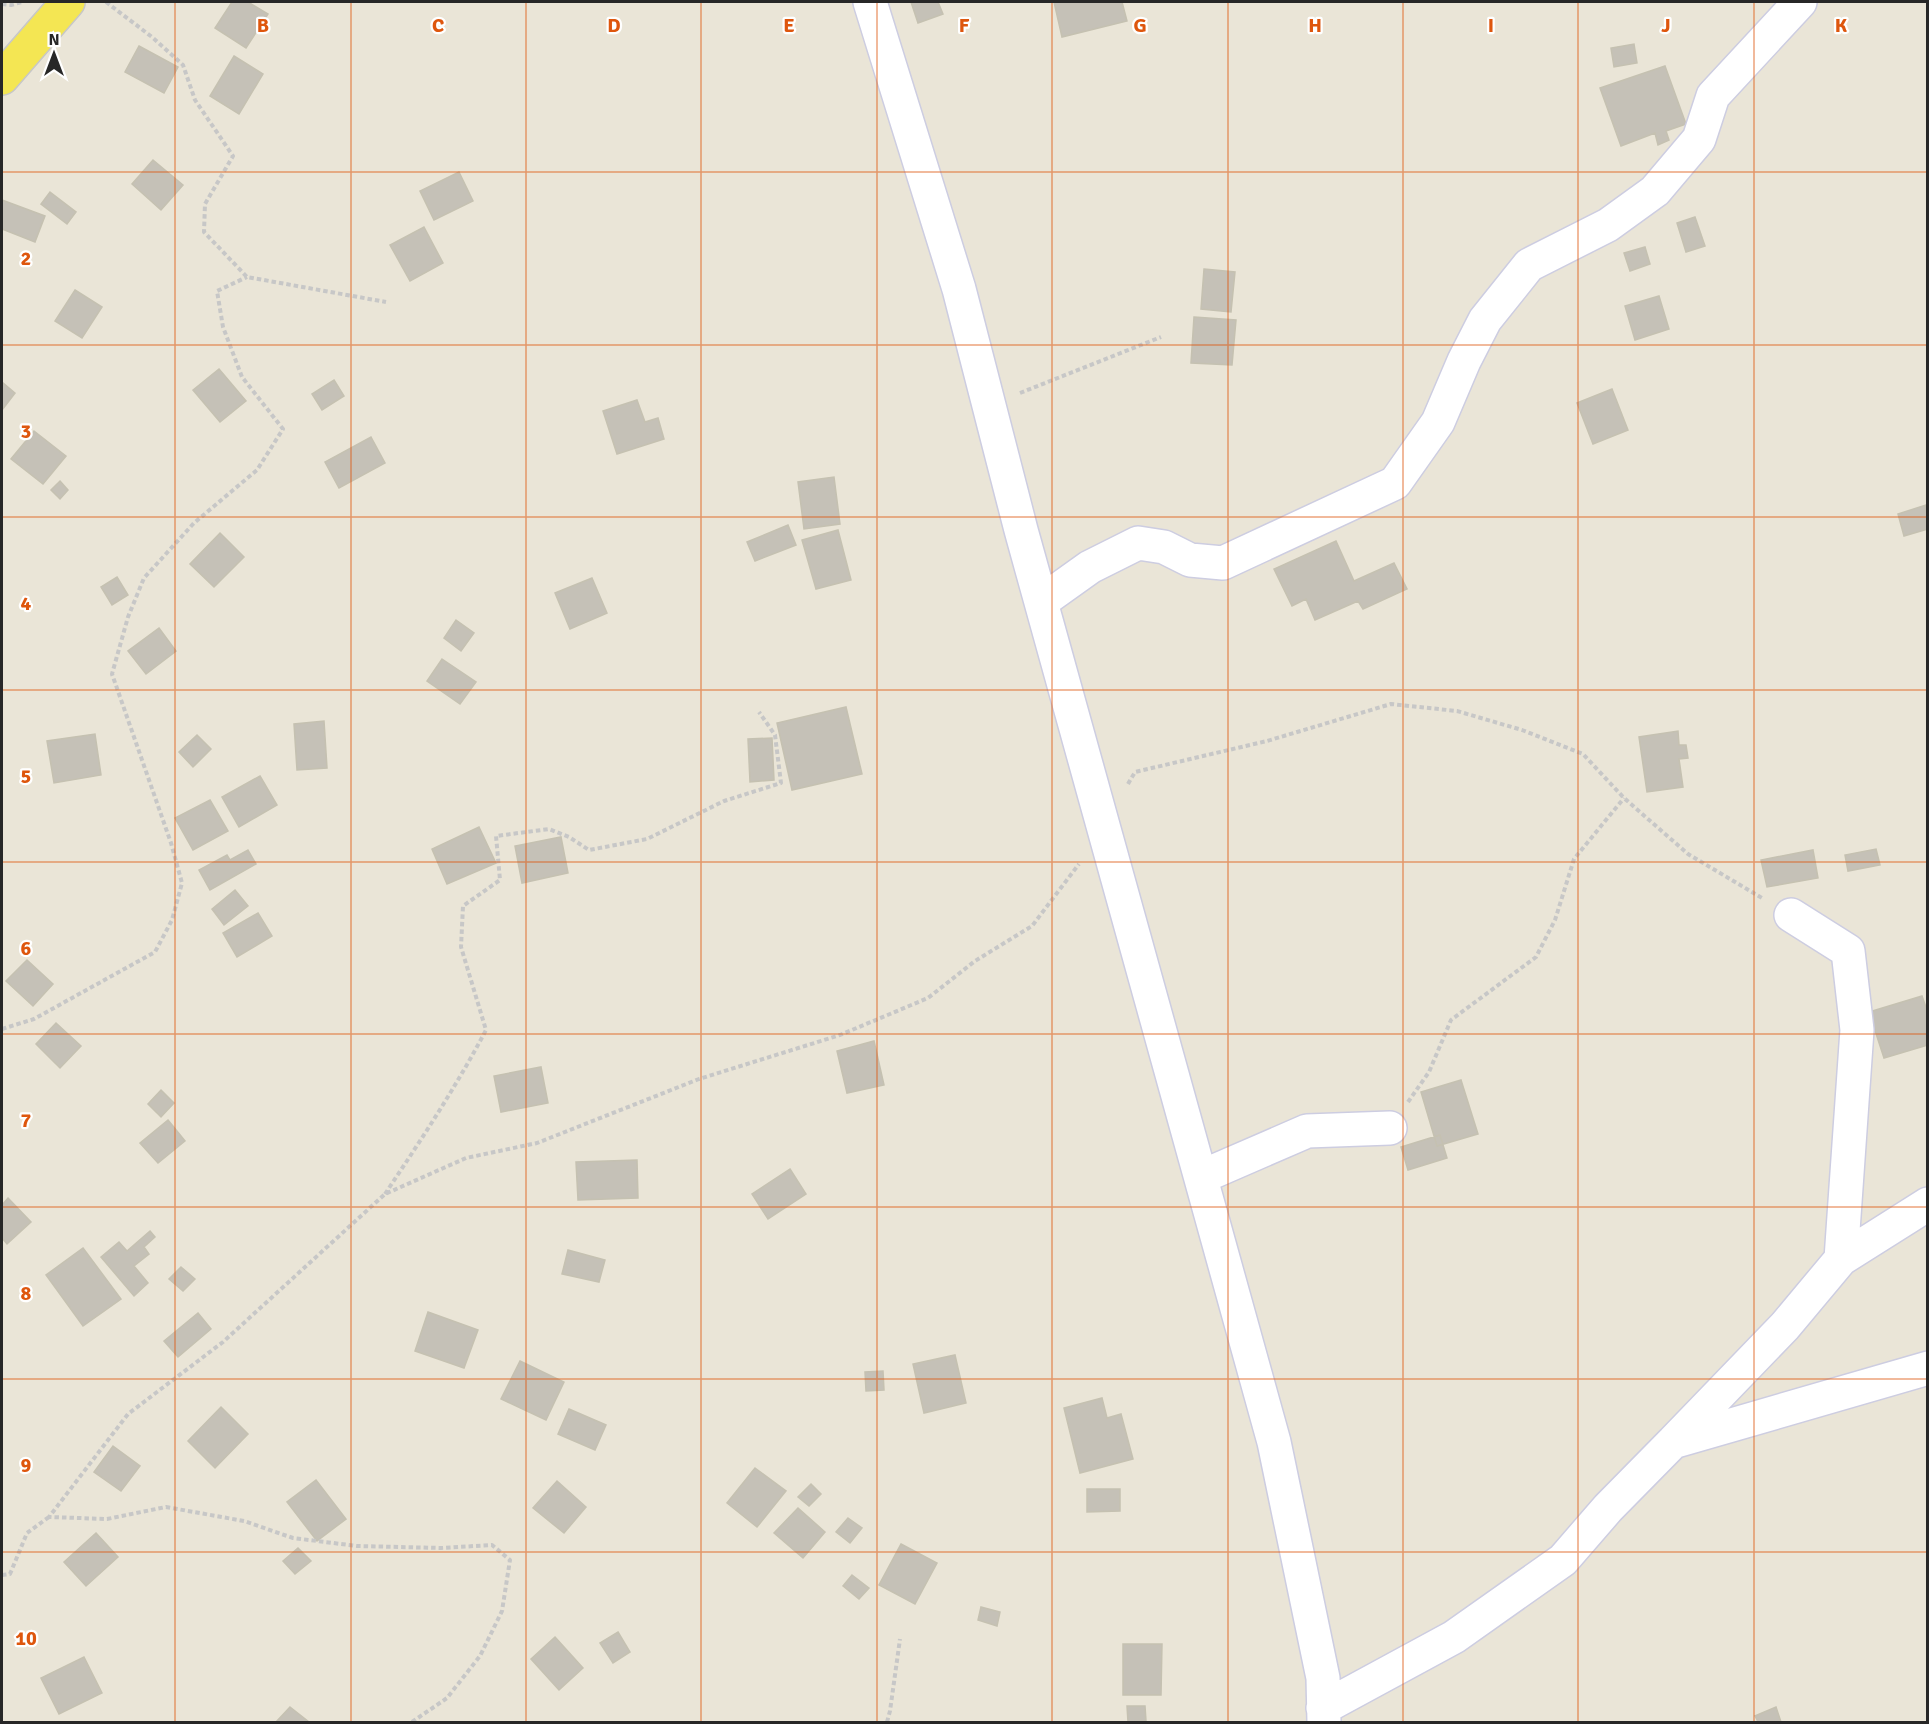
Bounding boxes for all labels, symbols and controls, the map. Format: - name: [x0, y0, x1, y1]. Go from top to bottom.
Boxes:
- text: B: [257, 13, 269, 38]
- text: C: [432, 13, 444, 38]
- text: D: [607, 13, 621, 38]
- text: E: [783, 13, 795, 38]
- text: F: [959, 13, 970, 38]
- text: G: [1133, 13, 1147, 38]
- text: H: [1308, 13, 1322, 38]
- text: I: [1488, 13, 1494, 38]
- text: J: [1661, 13, 1671, 38]
- text: K: [1835, 13, 1848, 38]
- north arrow: [24, 24, 84, 84]
- text: N: [48, 30, 60, 50]
- text: 2: [21, 246, 31, 271]
- text: 3: [21, 419, 31, 444]
- text: 4: [21, 591, 32, 616]
- text: 5: [21, 764, 31, 789]
- text: 6: [21, 936, 32, 961]
- text: 7: [21, 1108, 32, 1133]
- text: 8: [21, 1281, 32, 1306]
- text: 9: [21, 1453, 32, 1478]
- text: 10: [15, 1626, 37, 1651]

